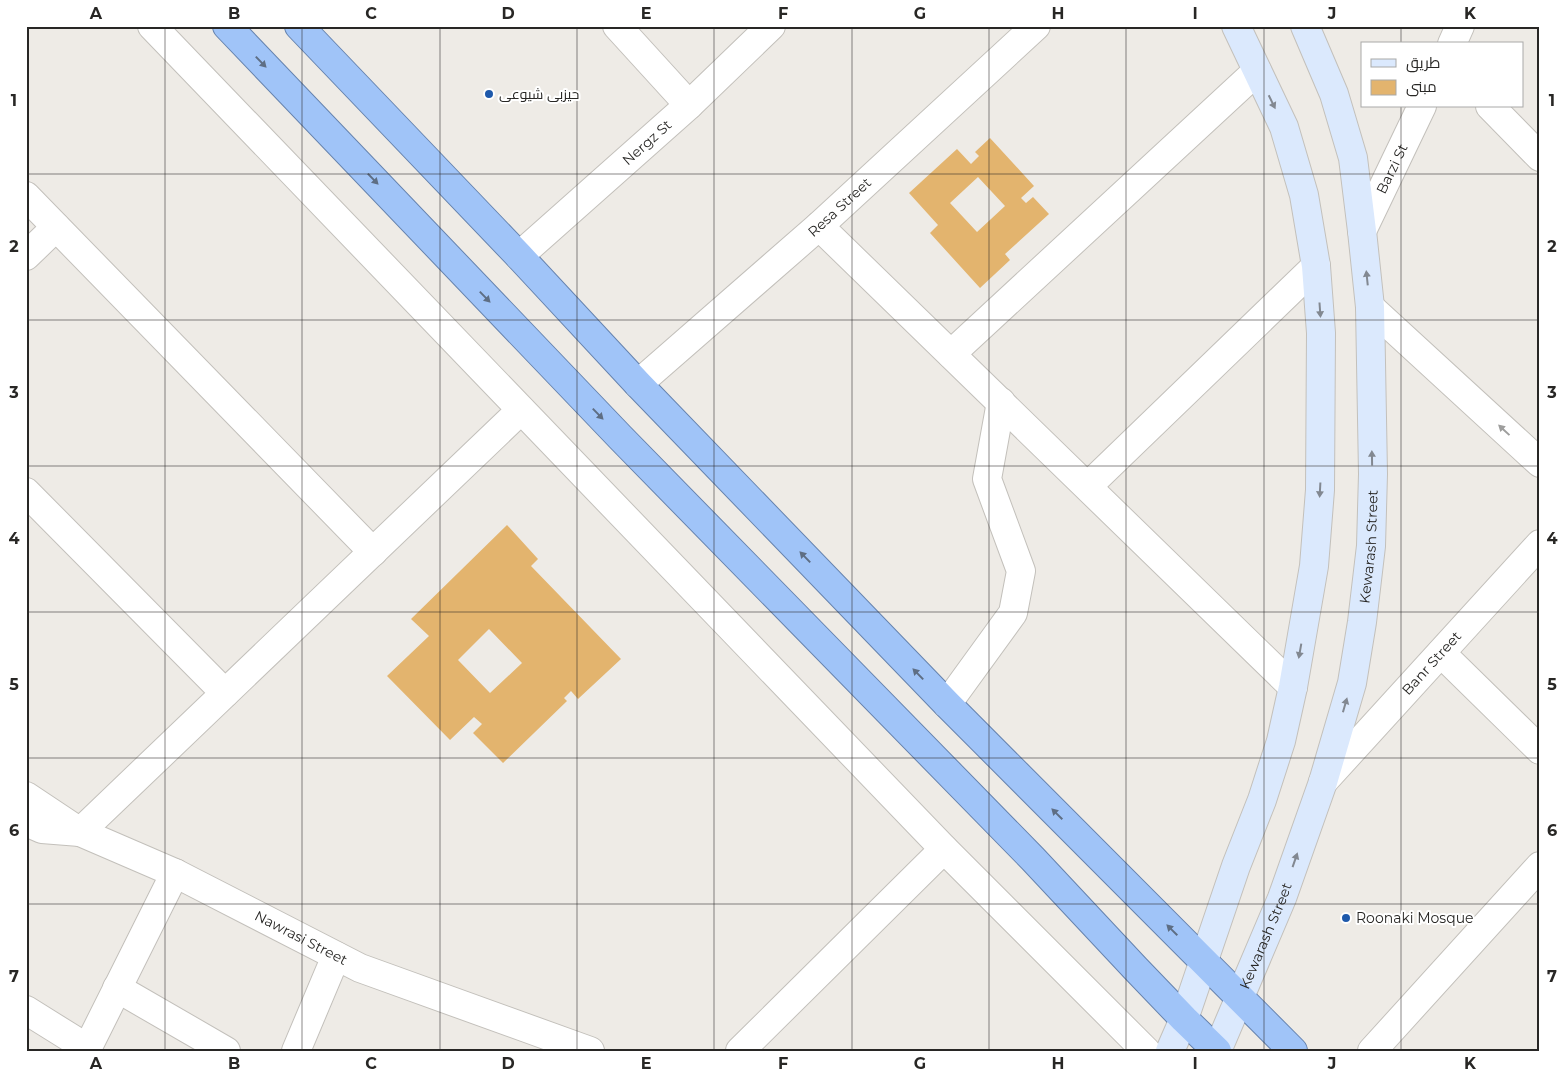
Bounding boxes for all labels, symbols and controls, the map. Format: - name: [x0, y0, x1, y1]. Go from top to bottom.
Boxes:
- text: A: [89, 4, 103, 23]
- text: B: [228, 4, 240, 23]
- text: C: [365, 4, 377, 23]
- text: D: [501, 4, 515, 23]
- text: E: [641, 4, 651, 23]
- text: F: [778, 4, 788, 23]
- text: G: [914, 4, 926, 23]
- text: H: [1052, 4, 1064, 23]
- text: I: [1192, 4, 1198, 23]
- text: J: [1327, 4, 1336, 23]
- text: K: [1464, 4, 1477, 23]
- legend: [1361, 42, 1524, 108]
- text: طريق: [1406, 53, 1440, 73]
- one-way arrow: [255, 55, 267, 67]
- text: مبنى: [1406, 77, 1437, 97]
- place label: حیزبی شیوعی: [499, 85, 579, 103]
- marker: حیزبی شیوعی: [483, 88, 495, 100]
- text: 1: [11, 91, 17, 110]
- text: 1: [1549, 91, 1555, 110]
- one-way arrow: [1268, 95, 1276, 109]
- street label: Nergz St: [618, 116, 676, 169]
- street label: Barzi St: [1372, 141, 1412, 197]
- one-way arrow: [367, 173, 379, 185]
- street label: Resa Street: [804, 173, 875, 241]
- text: 2: [9, 237, 19, 256]
- text: 2: [1547, 237, 1557, 256]
- one-way arrow: [1363, 270, 1371, 286]
- one-way arrow: [479, 290, 491, 302]
- one-way arrow: [1316, 302, 1324, 318]
- text: 3: [8, 383, 19, 402]
- text: 3: [1546, 383, 1557, 402]
- one-way arrow: [592, 408, 604, 420]
- one-way arrow: [1498, 424, 1510, 436]
- one-way arrow: [1368, 449, 1376, 465]
- one-way arrow: [1316, 482, 1324, 498]
- street label: Kewarash Street: [1355, 489, 1382, 604]
- text: 4: [8, 529, 20, 548]
- text: 4: [1546, 529, 1558, 548]
- one-way arrow: [800, 552, 812, 564]
- street label: Banr Street: [1398, 627, 1465, 699]
- one-way arrow: [1295, 643, 1303, 659]
- one-way arrow: [913, 668, 925, 680]
- text: 5: [9, 675, 19, 694]
- text: 5: [1547, 675, 1557, 694]
- one-way arrow: [1342, 698, 1350, 713]
- one-way arrow: [1052, 809, 1064, 821]
- text: 6: [9, 821, 19, 840]
- text: 6: [1547, 821, 1557, 840]
- one-way arrow: [1291, 852, 1299, 867]
- street label: Kewarash Street: [1235, 880, 1296, 992]
- street label: Nawrasi Street: [252, 906, 351, 969]
- place label: Roonaki Mosque: [1356, 909, 1474, 927]
- marker: Roonaki Mosque: [1340, 912, 1352, 924]
- one-way arrow: [1166, 924, 1178, 936]
- text: 7: [9, 967, 19, 986]
- text: 7: [1547, 967, 1557, 986]
- text: A: [89, 1054, 103, 1073]
- text: B: [228, 1054, 240, 1073]
- text: C: [365, 1054, 377, 1073]
- text: D: [501, 1054, 515, 1073]
- text: E: [641, 1054, 651, 1073]
- text: F: [778, 1054, 788, 1073]
- text: G: [914, 1054, 926, 1073]
- text: H: [1052, 1054, 1064, 1073]
- text: I: [1192, 1054, 1198, 1073]
- text: J: [1327, 1054, 1336, 1073]
- text: K: [1464, 1054, 1477, 1073]

